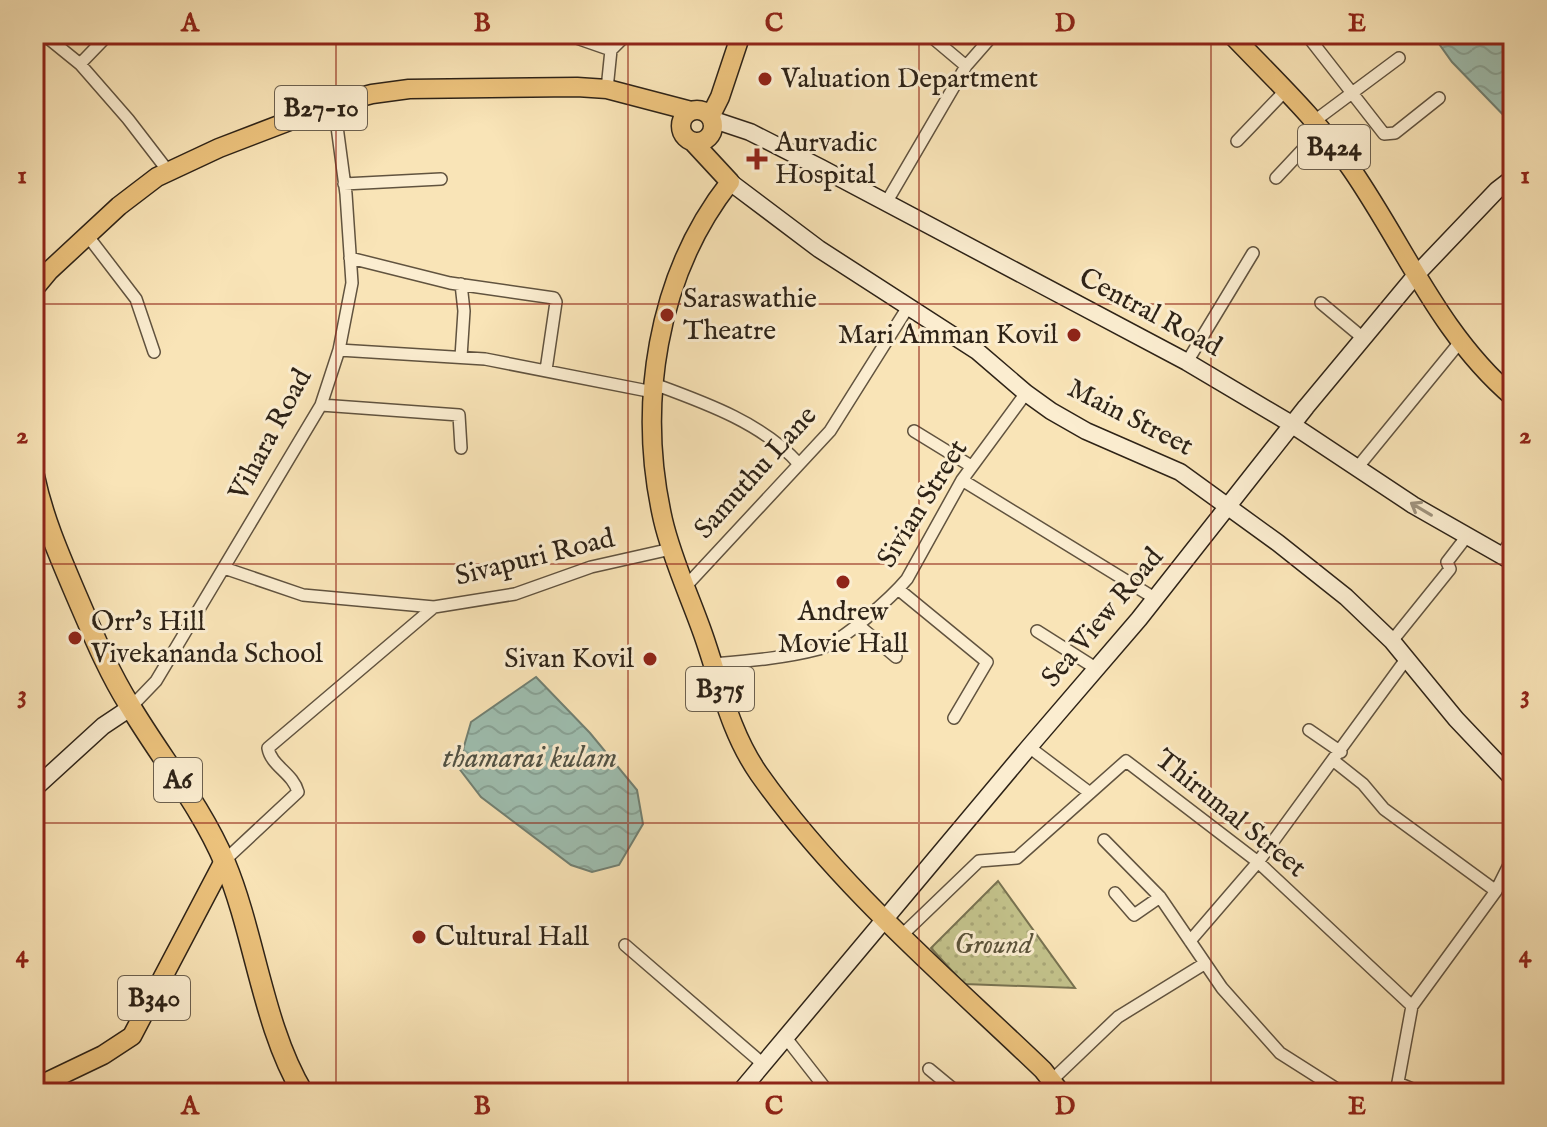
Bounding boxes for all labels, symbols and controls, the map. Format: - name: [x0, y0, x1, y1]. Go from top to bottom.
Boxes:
- text: A: [180, 7, 200, 40]
- text: B: [473, 7, 491, 40]
- text: C: [765, 7, 784, 40]
- text: D: [1055, 7, 1076, 40]
- text: E: [1348, 7, 1366, 40]
- place label: Valuation Department: [780, 62, 1038, 97]
- marker: Valuation Department: [756, 70, 774, 88]
- road number: B27-10: [275, 86, 367, 130]
- road number: B424: [1298, 125, 1370, 169]
- place label: Aurvadic Hospital: [774, 126, 878, 193]
- marker: Aurvadic Hospital: [746, 148, 768, 170]
- text: 1: [17, 159, 27, 192]
- text: 1: [1520, 159, 1530, 192]
- street label: Central Road: [1073, 261, 1227, 365]
- place label: Saraswathie Theatre: [683, 282, 817, 349]
- marker: Saraswathie Theatre: [658, 306, 676, 324]
- place label: Mari Amman Kovil: [838, 318, 1058, 353]
- marker: Mari Amman Kovil: [1065, 326, 1083, 344]
- street label: Vihara Road: [221, 363, 320, 508]
- street label: Main Street: [1061, 371, 1199, 465]
- street label: Samuthu Lane: [687, 399, 825, 547]
- text: 2: [16, 419, 28, 452]
- text: 2: [1519, 419, 1531, 452]
- street label: Sivian Street: [870, 433, 976, 574]
- one-way arrow: [1410, 501, 1433, 517]
- street label: Sivapuri Road: [452, 521, 618, 595]
- street label: Sea View Road: [1034, 541, 1172, 695]
- marker: Andrew Movie Hall: [834, 573, 852, 591]
- place label: Andrew Movie Hall: [777, 595, 909, 662]
- place label: Orr's Hill Vivekananda School: [90, 605, 323, 672]
- marker: Orr's Hill Vivekananda School: [66, 629, 84, 647]
- place label: Sivan Kovil: [504, 642, 634, 677]
- marker: Sivan Kovil: [641, 650, 659, 668]
- road number: B375: [686, 667, 754, 711]
- text: 3: [17, 678, 27, 711]
- text: 3: [1520, 678, 1530, 711]
- water label: thamarai kulam: [443, 740, 617, 778]
- street label: Thirumal Street: [1147, 742, 1313, 886]
- road number: A6: [154, 758, 202, 802]
- place label: Cultural Hall: [435, 920, 589, 955]
- marker: Cultural Hall: [410, 928, 428, 946]
- park label: Ground: [954, 928, 1034, 963]
- text: 4: [16, 938, 30, 971]
- text: 4: [1519, 938, 1533, 971]
- road number: B340: [118, 976, 190, 1020]
- text: A: [180, 1090, 200, 1123]
- text: B: [473, 1090, 491, 1123]
- text: C: [765, 1090, 784, 1123]
- text: D: [1055, 1090, 1076, 1123]
- text: E: [1348, 1090, 1366, 1123]

